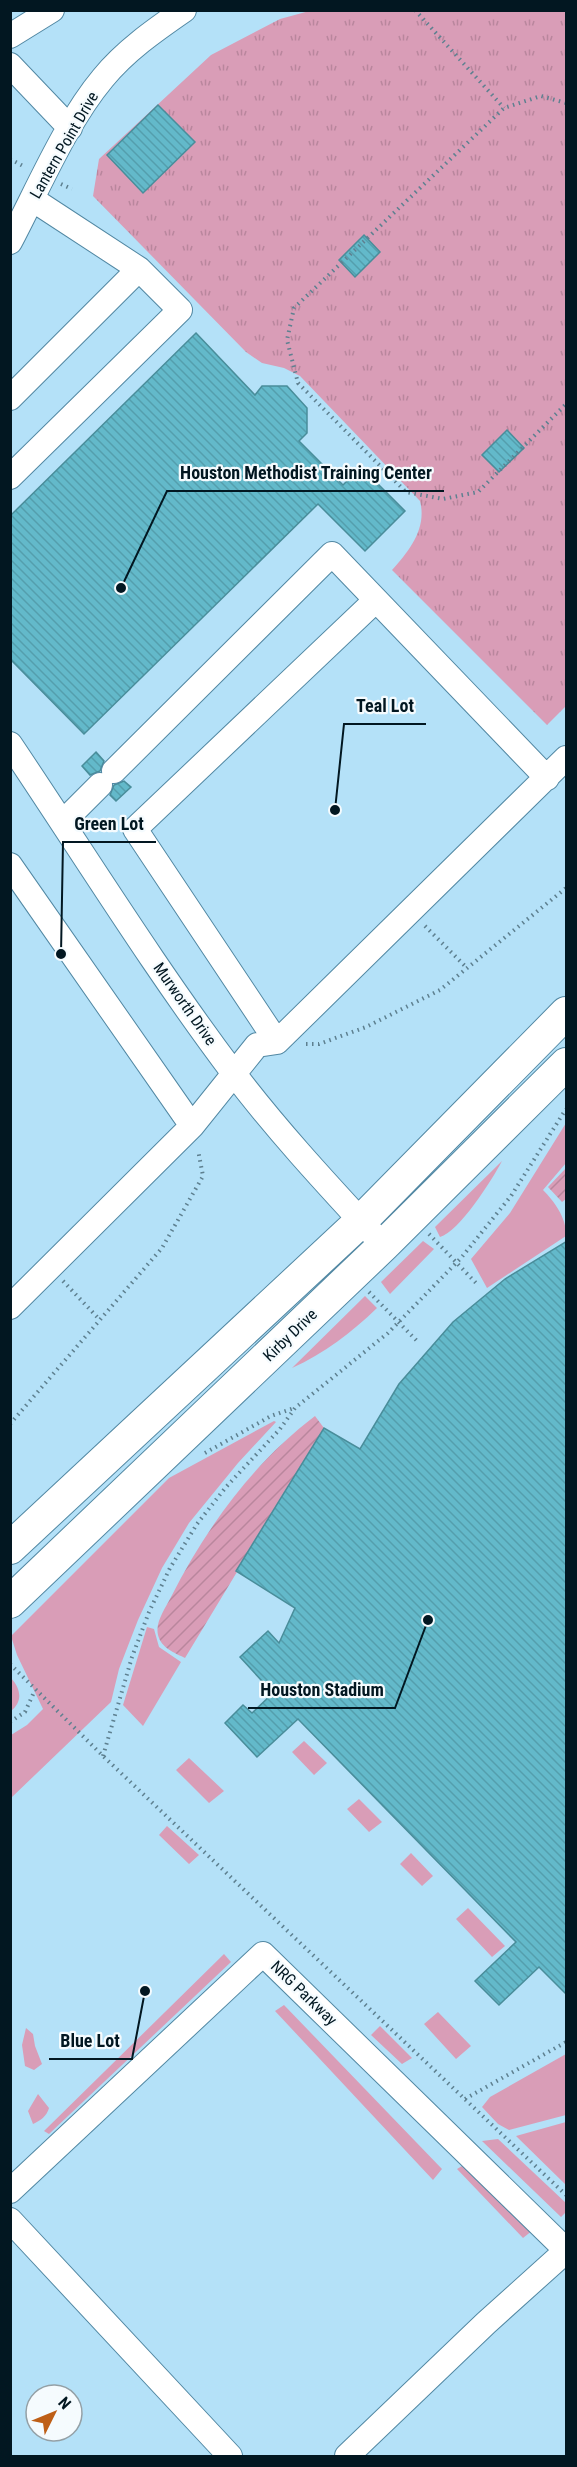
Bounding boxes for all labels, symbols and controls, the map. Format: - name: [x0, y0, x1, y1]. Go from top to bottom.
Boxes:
- street label: Lantern Point Drive: [26, 88, 102, 202]
- callout: Houston Methodist Training Center: [167, 455, 444, 491]
- text: Houston Methodist Training Center: [180, 462, 432, 483]
- callout: Teal Lot: [344, 688, 426, 724]
- text: Teal Lot: [356, 695, 414, 716]
- callout: Green Lot: [63, 806, 156, 842]
- text: Green Lot: [74, 813, 144, 834]
- street label: Murworth Drive: [150, 959, 220, 1049]
- street label: Kirby Drive: [259, 1305, 321, 1365]
- callout: Houston Stadium: [248, 1672, 395, 1708]
- text: Houston Stadium: [260, 1679, 384, 1700]
- street label: NRG Parkway: [267, 1957, 341, 2029]
- callout: Blue Lot: [49, 2023, 132, 2059]
- text: Blue Lot: [60, 2030, 120, 2051]
- north arrow: [24, 2383, 84, 2443]
- text: N: [54, 2393, 75, 2413]

